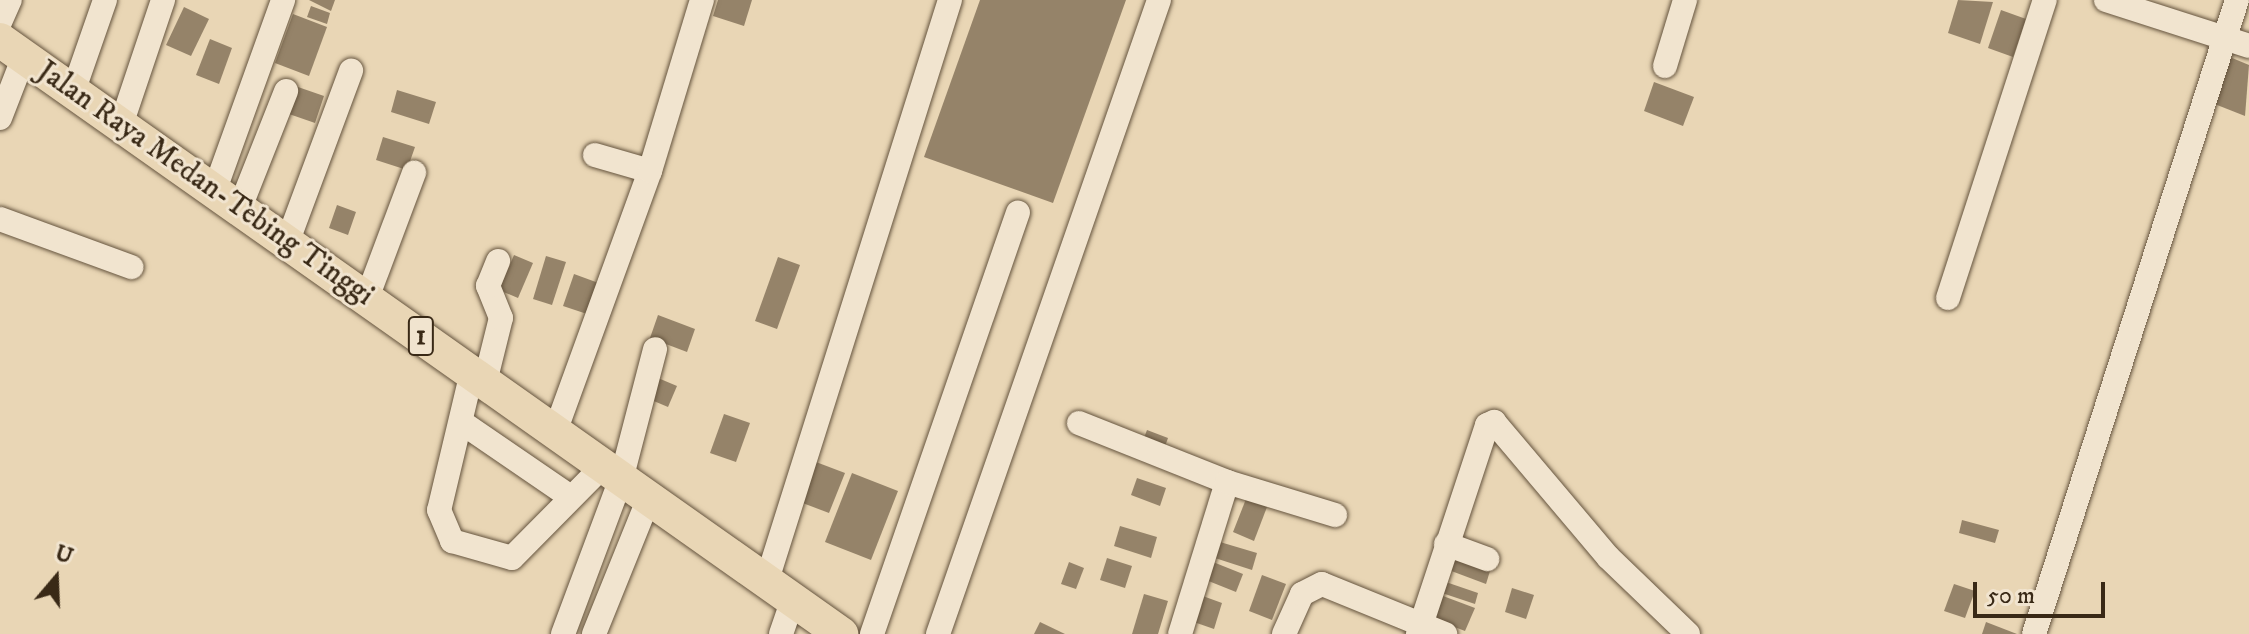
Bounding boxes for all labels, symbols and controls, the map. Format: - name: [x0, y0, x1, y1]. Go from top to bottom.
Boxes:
- street label: Jalan Raya Medan-Tebing Tinggi: [30, 54, 380, 314]
- road number: 1: [407, 312, 435, 360]
- north arrow: [16, 538, 96, 618]
- text: U: [52, 539, 76, 570]
- scale bar: [1977, 566, 2109, 616]
- text: 50 m: [1987, 581, 2035, 611]

